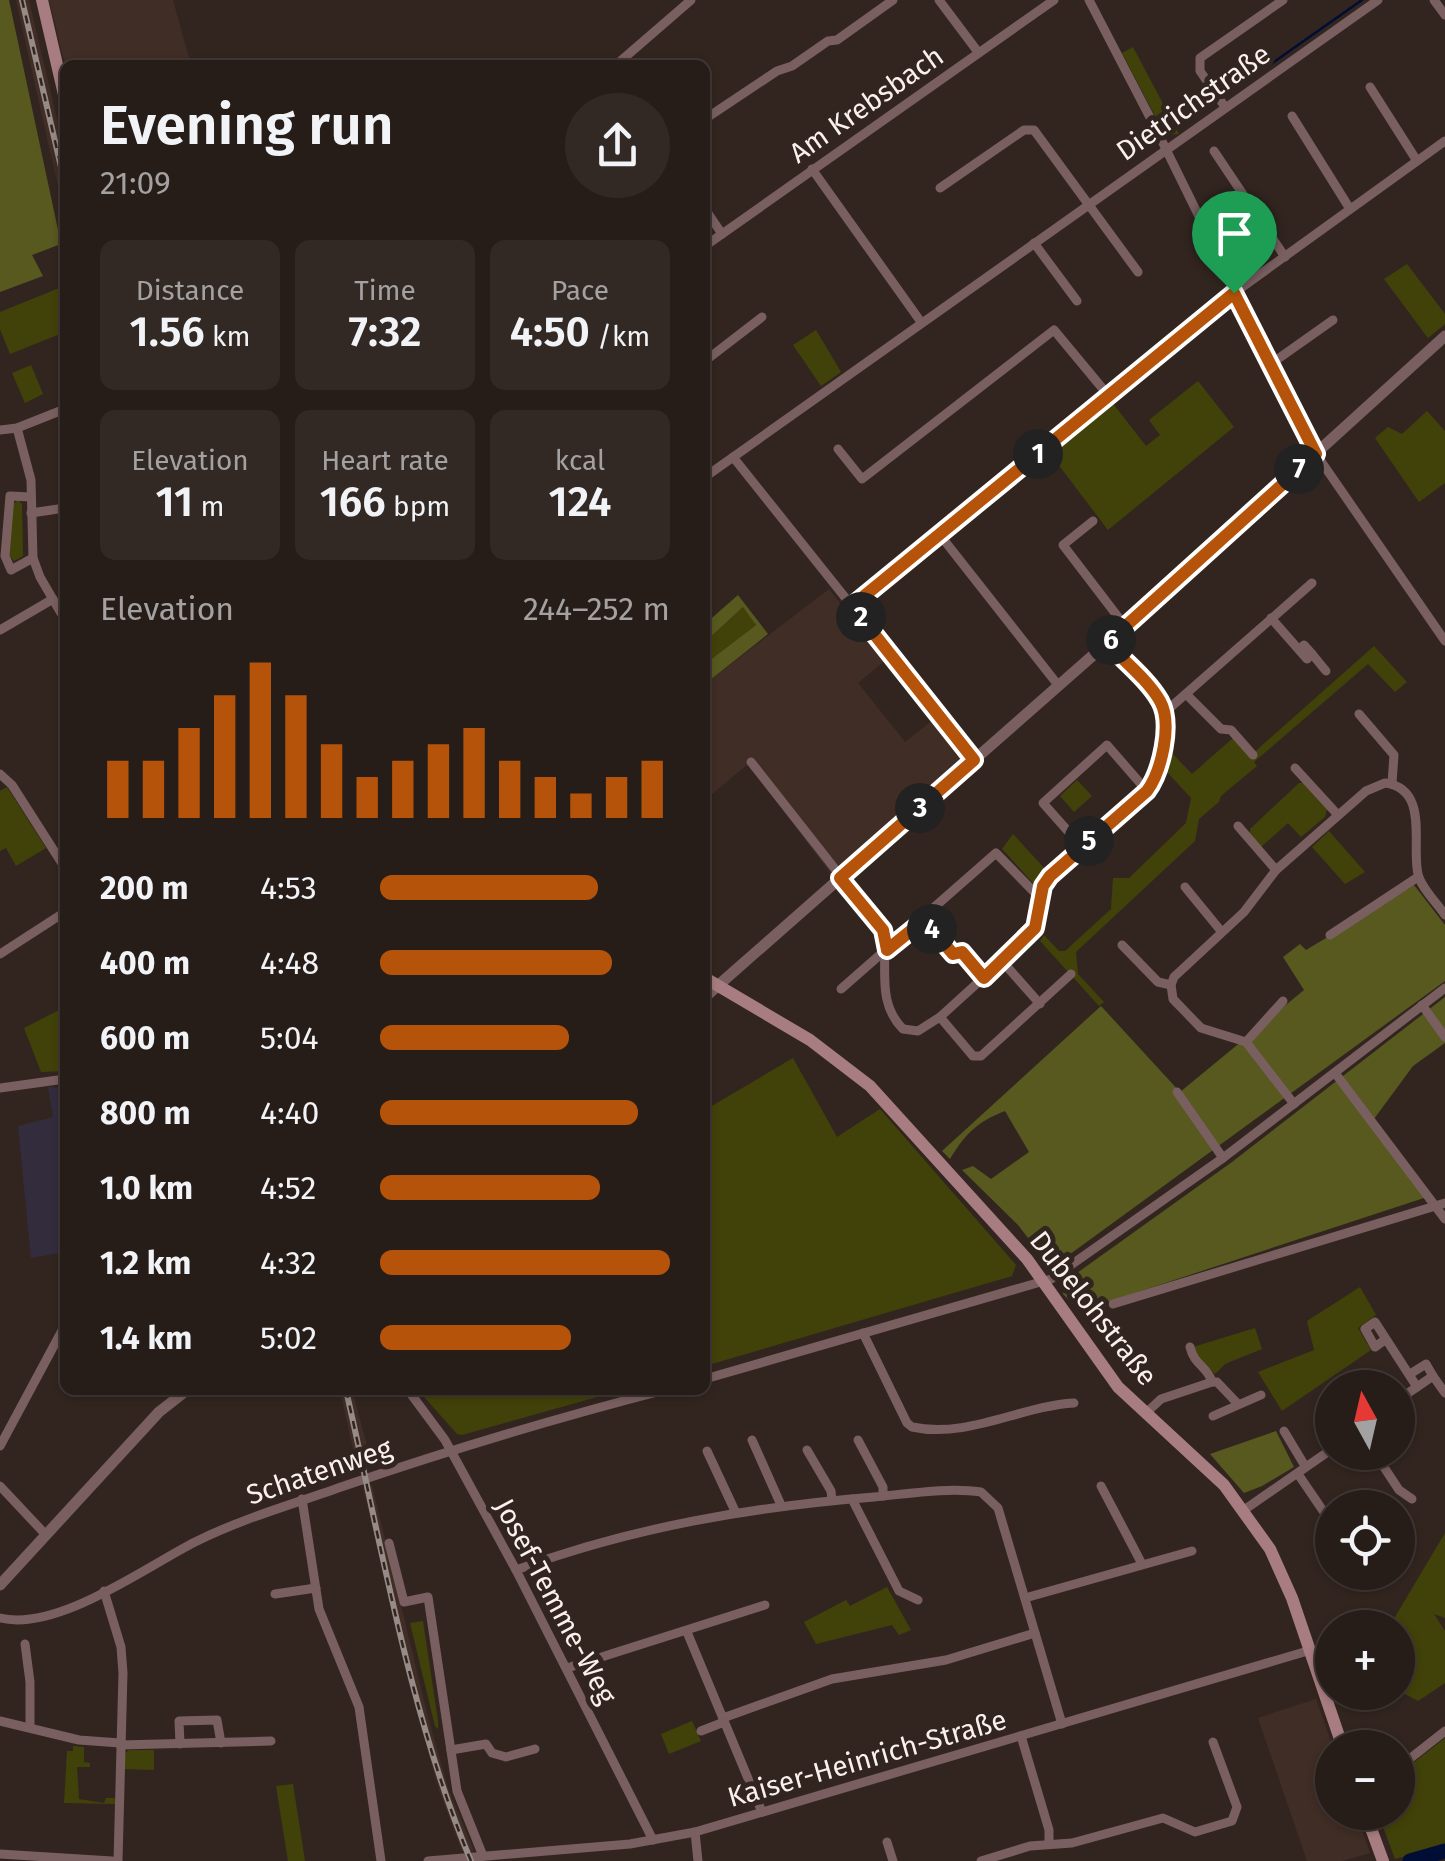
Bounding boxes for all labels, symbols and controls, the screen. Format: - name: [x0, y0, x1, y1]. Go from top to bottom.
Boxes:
- street label: Dietrichstraße: [1110, 37, 1276, 168]
- street label: Am Krebsbach: [783, 39, 950, 170]
- text: Evening run: [100, 93, 394, 159]
- button: share: [565, 93, 670, 198]
- text: 21:09: [100, 164, 171, 202]
- pin: [1192, 191, 1277, 294]
- icon: arrive: [1207, 206, 1262, 261]
- text: Distance: [136, 274, 244, 307]
- text: Time: [354, 274, 416, 307]
- text: Pace: [551, 274, 609, 307]
- text: 1.56: [130, 307, 205, 357]
- text: 7:32: [349, 307, 421, 357]
- text: 4:50: [510, 307, 590, 357]
- text: km: [205, 320, 250, 353]
- text: /km: [590, 320, 650, 353]
- pin: 1: [1013, 429, 1063, 479]
- text: 1: [1032, 437, 1045, 470]
- text: Elevation: [131, 444, 249, 477]
- text: Heart rate: [321, 444, 449, 477]
- text: kcal: [555, 444, 605, 477]
- pin: 7: [1274, 444, 1324, 494]
- text: 7: [1292, 452, 1306, 485]
- text: 11: [155, 477, 193, 527]
- text: 166: [320, 477, 386, 527]
- text: 124: [549, 477, 611, 527]
- text: m: [193, 490, 225, 523]
- text: bpm: [386, 490, 450, 523]
- text: Elevation: [100, 590, 234, 628]
- text: 244–252 m: [523, 590, 670, 628]
- pin: 2: [836, 592, 886, 642]
- text: 2: [854, 600, 868, 633]
- pin: 6: [1086, 615, 1136, 665]
- text: 6: [1103, 623, 1119, 656]
- pin: 3: [895, 783, 945, 833]
- text: 3: [913, 791, 927, 824]
- pin: 5: [1064, 816, 1114, 866]
- text: 5: [1081, 824, 1097, 857]
- text: 200 m: [100, 869, 189, 907]
- text: 4:53: [260, 869, 317, 907]
- pin: 4: [907, 904, 957, 954]
- text: 4: [924, 912, 940, 945]
- text: 400 m: [100, 944, 190, 982]
- text: 4:48: [260, 944, 319, 982]
- text: 600 m: [100, 1019, 190, 1057]
- text: 5:04: [260, 1019, 319, 1057]
- text: 800 m: [100, 1094, 191, 1132]
- text: 4:40: [260, 1094, 319, 1132]
- text: 1.0 km: [100, 1169, 193, 1207]
- text: 4:52: [260, 1169, 316, 1207]
- street label: Dubelohstraße: [1023, 1224, 1164, 1392]
- text: 1.2 km: [100, 1244, 191, 1282]
- text: 4:32: [260, 1244, 316, 1282]
- text: 1.4 km: [100, 1319, 192, 1357]
- text: 5:02: [260, 1319, 317, 1357]
- north arrow: [1315, 1370, 1415, 1470]
- map controls: [1315, 1370, 1415, 1830]
- street label: Schatenweg: [242, 1431, 397, 1512]
- button: locate: [1315, 1490, 1415, 1590]
- street label: Josef-Temme-Weg: [488, 1493, 624, 1710]
- button: +: [1315, 1610, 1415, 1710]
- street label: Kaiser-Heinrich-Straße: [724, 1703, 1010, 1814]
- button: −: [1315, 1730, 1415, 1830]

